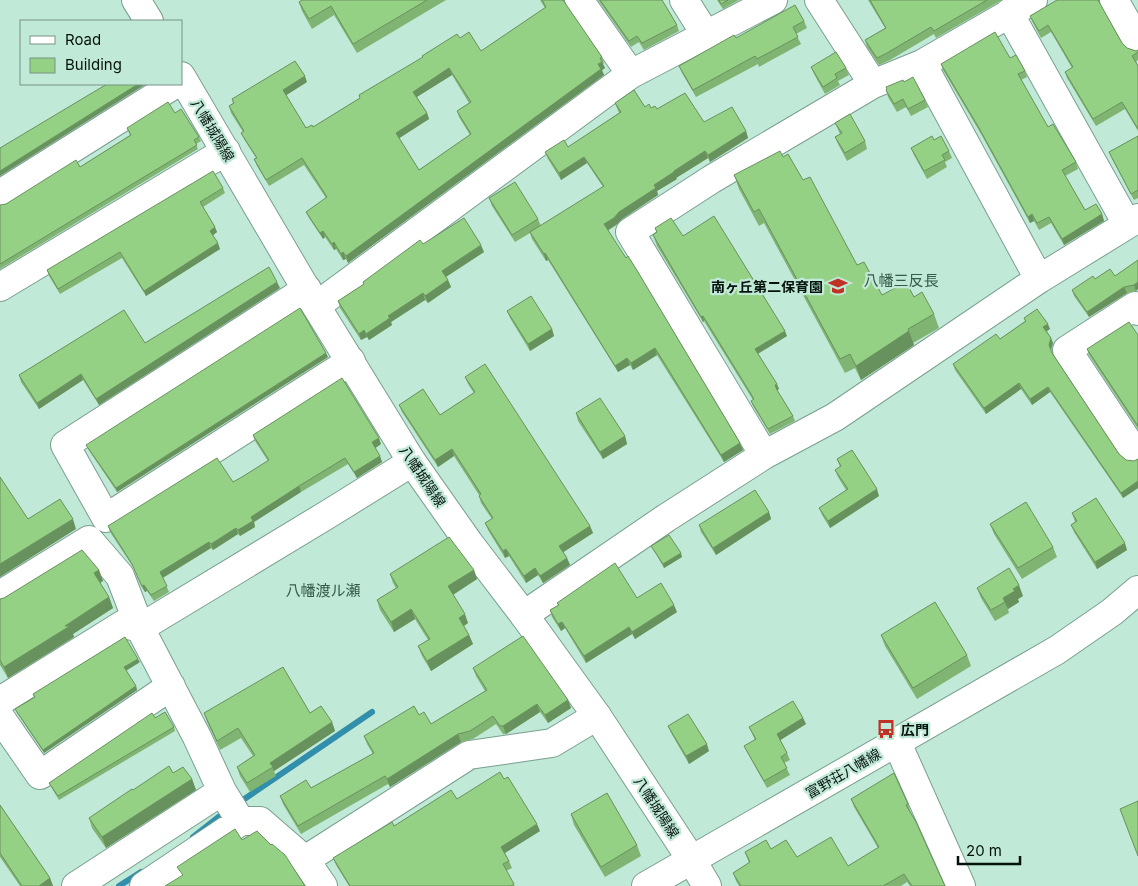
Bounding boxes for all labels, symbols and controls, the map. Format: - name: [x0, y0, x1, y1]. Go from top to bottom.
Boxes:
- legend: [20, 20, 182, 85]
- text: Road: [65, 30, 101, 49]
- text: Building: [65, 55, 122, 74]
- street label: 八幡城陽線: [188, 96, 238, 164]
- district label: 八幡三反長: [863, 271, 939, 290]
- school or university icon: 南ヶ丘第二保育園: [827, 275, 849, 297]
- place label: 南ヶ丘第二保育園: [711, 278, 823, 295]
- street label: 八幡城陽線: [396, 442, 450, 510]
- district label: 八幡渡ル瀬: [285, 581, 361, 600]
- bus stop icon: 広門: [875, 718, 897, 740]
- place label: 広門: [901, 721, 929, 738]
- street label: 富野荘八幡線: [802, 745, 884, 801]
- street label: 八幡城陽線: [631, 773, 683, 841]
- scale bar: [958, 834, 1020, 866]
- text: 20 m: [966, 841, 1002, 860]

